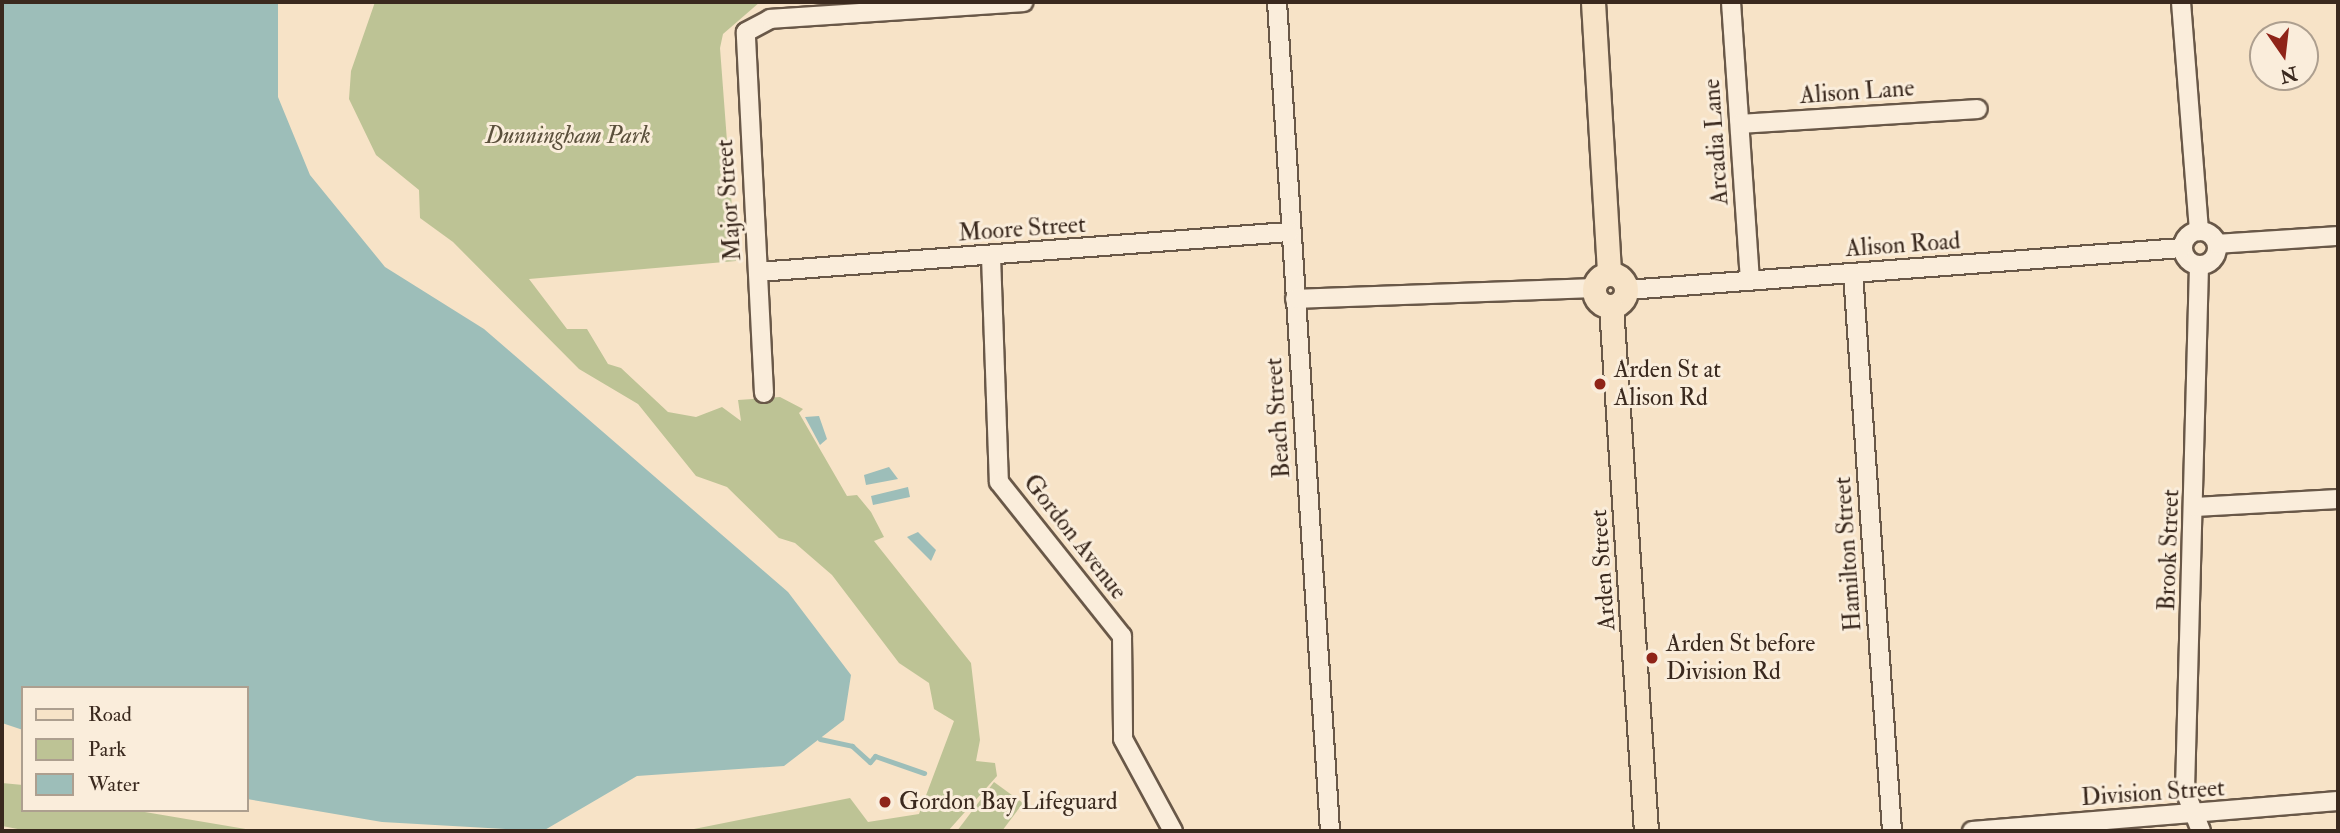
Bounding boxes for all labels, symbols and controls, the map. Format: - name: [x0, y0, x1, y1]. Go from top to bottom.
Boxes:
- north arrow: [2249, 21, 2319, 91]
- text: N: [2277, 61, 2300, 88]
- street label: Alison Lane: [1799, 74, 1915, 110]
- street label: Arcadia Lane: [1697, 78, 1735, 206]
- park label: Dunningham Park: [485, 122, 651, 150]
- street label: Major Street: [710, 138, 748, 262]
- street label: Moore Street: [957, 210, 1087, 248]
- street label: Alison Road: [1845, 227, 1961, 263]
- place label: Arden St at Alison Rd: [1614, 356, 1721, 412]
- street label: Beach Street: [1259, 357, 1297, 479]
- marker: Arden St at Alison Rd: [1592, 376, 1608, 392]
- street label: Gordon Avenue: [1017, 469, 1133, 605]
- street label: Hamilton Street: [1828, 476, 1868, 632]
- street label: Brook Street: [2152, 489, 2186, 611]
- street label: Arden Street: [1584, 509, 1622, 631]
- place label: Arden St before Division Rd: [1666, 630, 1815, 686]
- marker: Arden St before Division Rd: [1644, 650, 1660, 666]
- legend: [21, 686, 248, 812]
- text: Road: [88, 701, 132, 728]
- text: Park: [88, 736, 126, 763]
- text: Water: [88, 771, 140, 798]
- street label: Division Street: [2080, 774, 2226, 812]
- place label: Gordon Bay Lifeguard: [899, 788, 1118, 816]
- marker: Gordon Bay Lifeguard: [877, 794, 893, 810]

